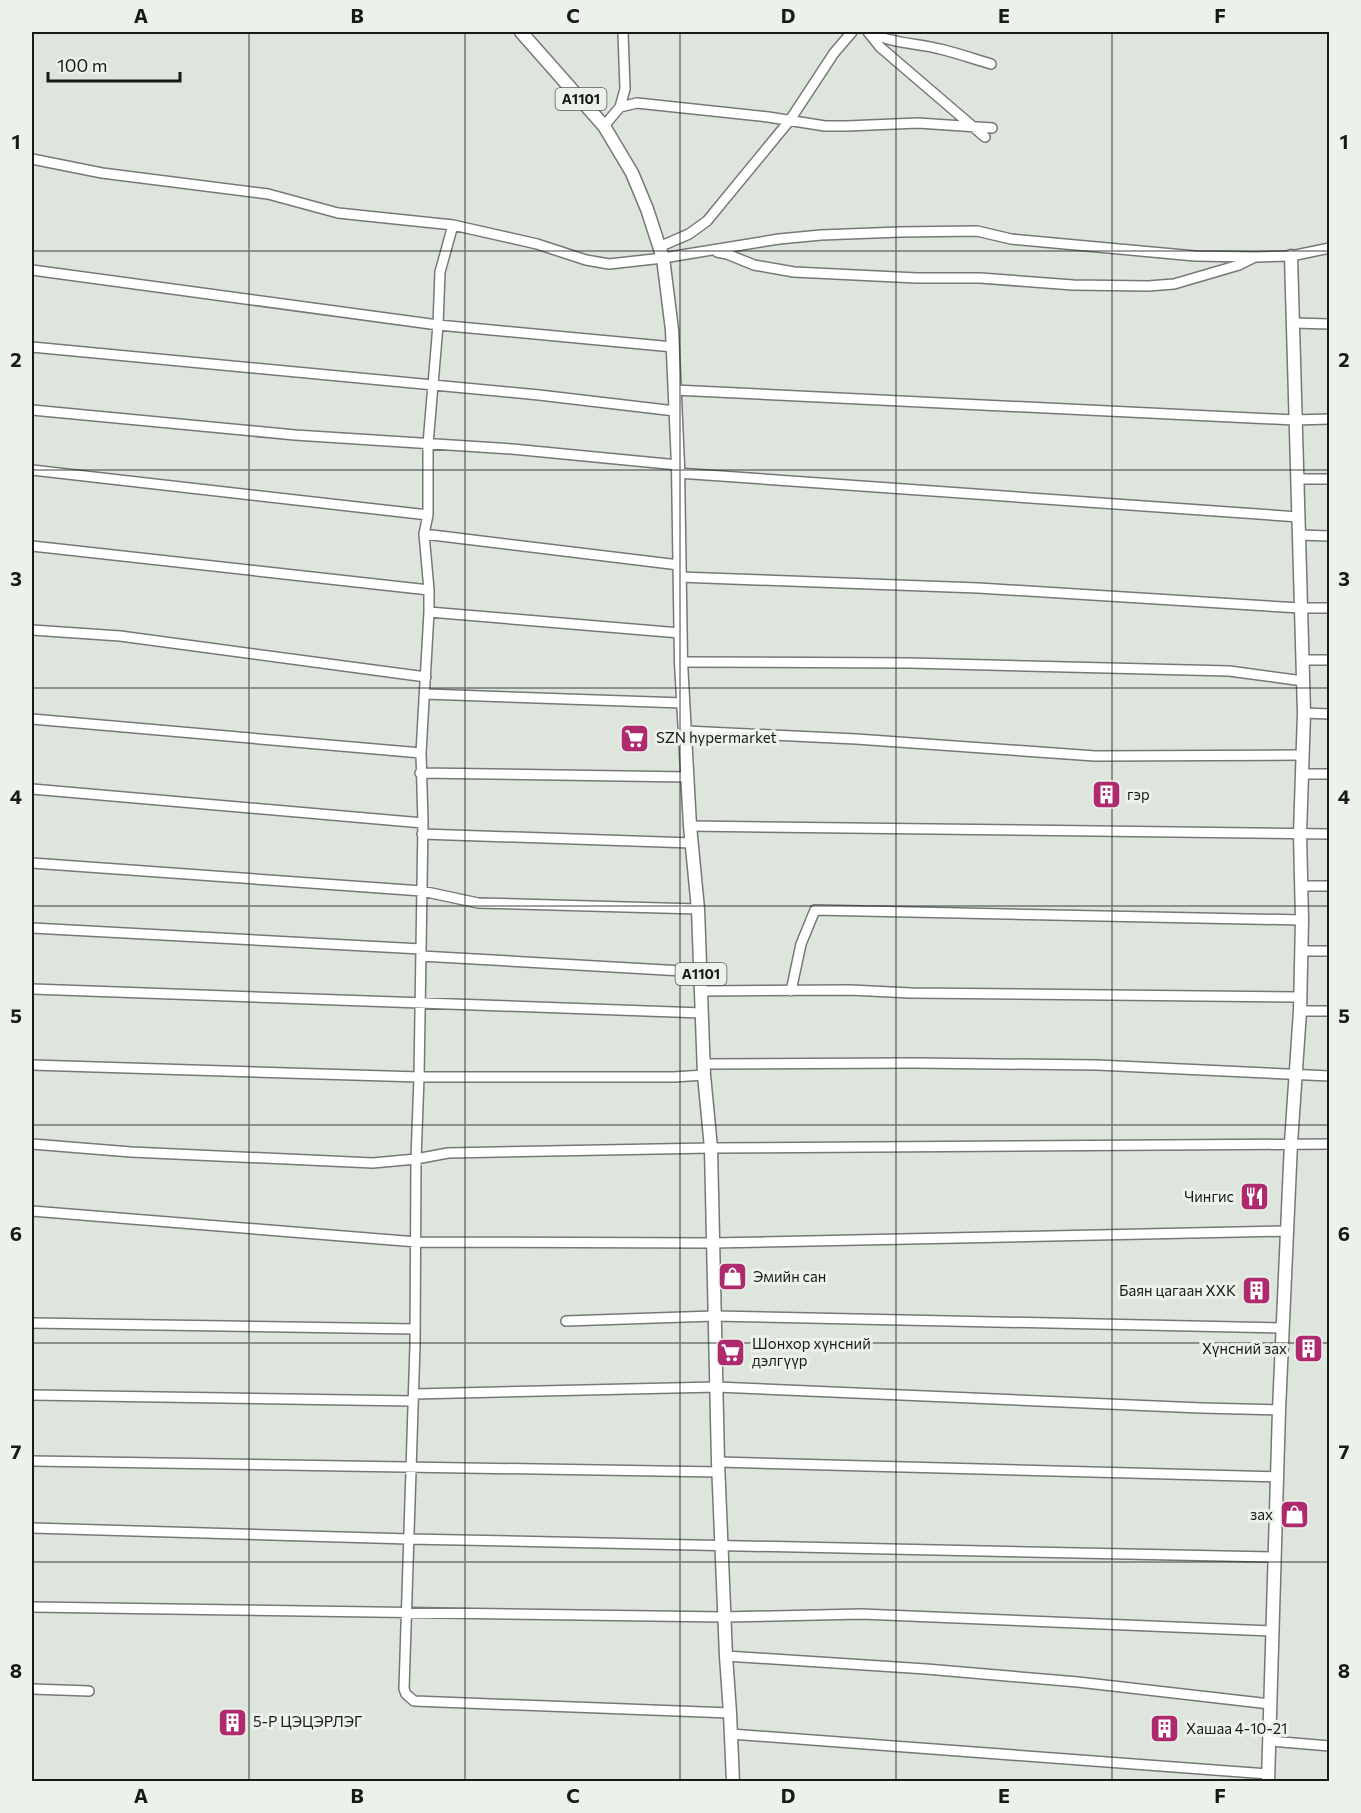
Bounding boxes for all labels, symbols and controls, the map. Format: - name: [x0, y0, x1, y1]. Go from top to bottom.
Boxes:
- text: A: [134, 3, 148, 27]
- text: B: [350, 3, 364, 27]
- text: C: [566, 3, 580, 27]
- text: D: [781, 3, 795, 27]
- text: E: [998, 3, 1010, 27]
- text: F: [1214, 3, 1226, 27]
- scale bar: [48, 45, 180, 83]
- text: 100 m: [57, 54, 107, 76]
- road number: A1101: [556, 88, 606, 110]
- text: 1: [11, 129, 21, 153]
- text: 1: [1339, 129, 1349, 153]
- text: 2: [10, 347, 22, 371]
- text: 2: [1338, 347, 1350, 371]
- text: 3: [10, 566, 22, 590]
- text: 3: [1338, 566, 1350, 590]
- supermarket icon: SZN hypermarket: [619, 722, 651, 754]
- place label: SZN hypermarket: [656, 728, 777, 746]
- building icon: гэр: [1090, 779, 1122, 811]
- text: 4: [10, 784, 22, 808]
- text: 4: [1338, 784, 1350, 808]
- place label: гэр: [1127, 785, 1150, 803]
- road number: A1101: [676, 963, 726, 985]
- text: 5: [10, 1003, 22, 1027]
- text: 5: [1338, 1003, 1350, 1027]
- restaurant icon: Чингис: [1239, 1181, 1271, 1213]
- place label: Чингис: [1184, 1187, 1234, 1205]
- text: 6: [10, 1221, 22, 1245]
- text: 6: [1338, 1221, 1350, 1245]
- shop icon: Эмийн сан: [716, 1261, 748, 1293]
- place label: Эмийн сан: [753, 1267, 826, 1285]
- building icon: Баян цагаан ХХК: [1241, 1275, 1273, 1307]
- place label: Баян цагаан ХХК: [1119, 1281, 1236, 1299]
- building icon: Хүнсний зах: [1292, 1333, 1324, 1365]
- place label: Шонхор хүнсний дэлгүүр: [752, 1334, 871, 1369]
- supermarket icon: Шонхор хүнсний дэлгүүр: [715, 1337, 747, 1369]
- place label: Хүнсний зах: [1202, 1339, 1287, 1357]
- text: 7: [11, 1439, 22, 1463]
- text: 7: [1339, 1439, 1350, 1463]
- shop icon: зах: [1278, 1499, 1310, 1531]
- place label: зах: [1250, 1505, 1273, 1523]
- text: 8: [10, 1658, 22, 1682]
- text: 8: [1338, 1658, 1350, 1682]
- building icon: 5-Р ЦЭЦЭРЛЭГ: [216, 1706, 248, 1738]
- place label: 5-Р ЦЭЦЭРЛЭГ: [253, 1712, 363, 1730]
- building icon: Хашаа 4-10-21: [1149, 1713, 1181, 1745]
- place label: Хашаа 4-10-21: [1186, 1719, 1287, 1737]
- text: A: [134, 1783, 148, 1807]
- text: B: [350, 1783, 364, 1807]
- text: C: [566, 1783, 580, 1807]
- text: D: [781, 1783, 795, 1807]
- text: E: [998, 1783, 1010, 1807]
- text: F: [1214, 1783, 1226, 1807]

